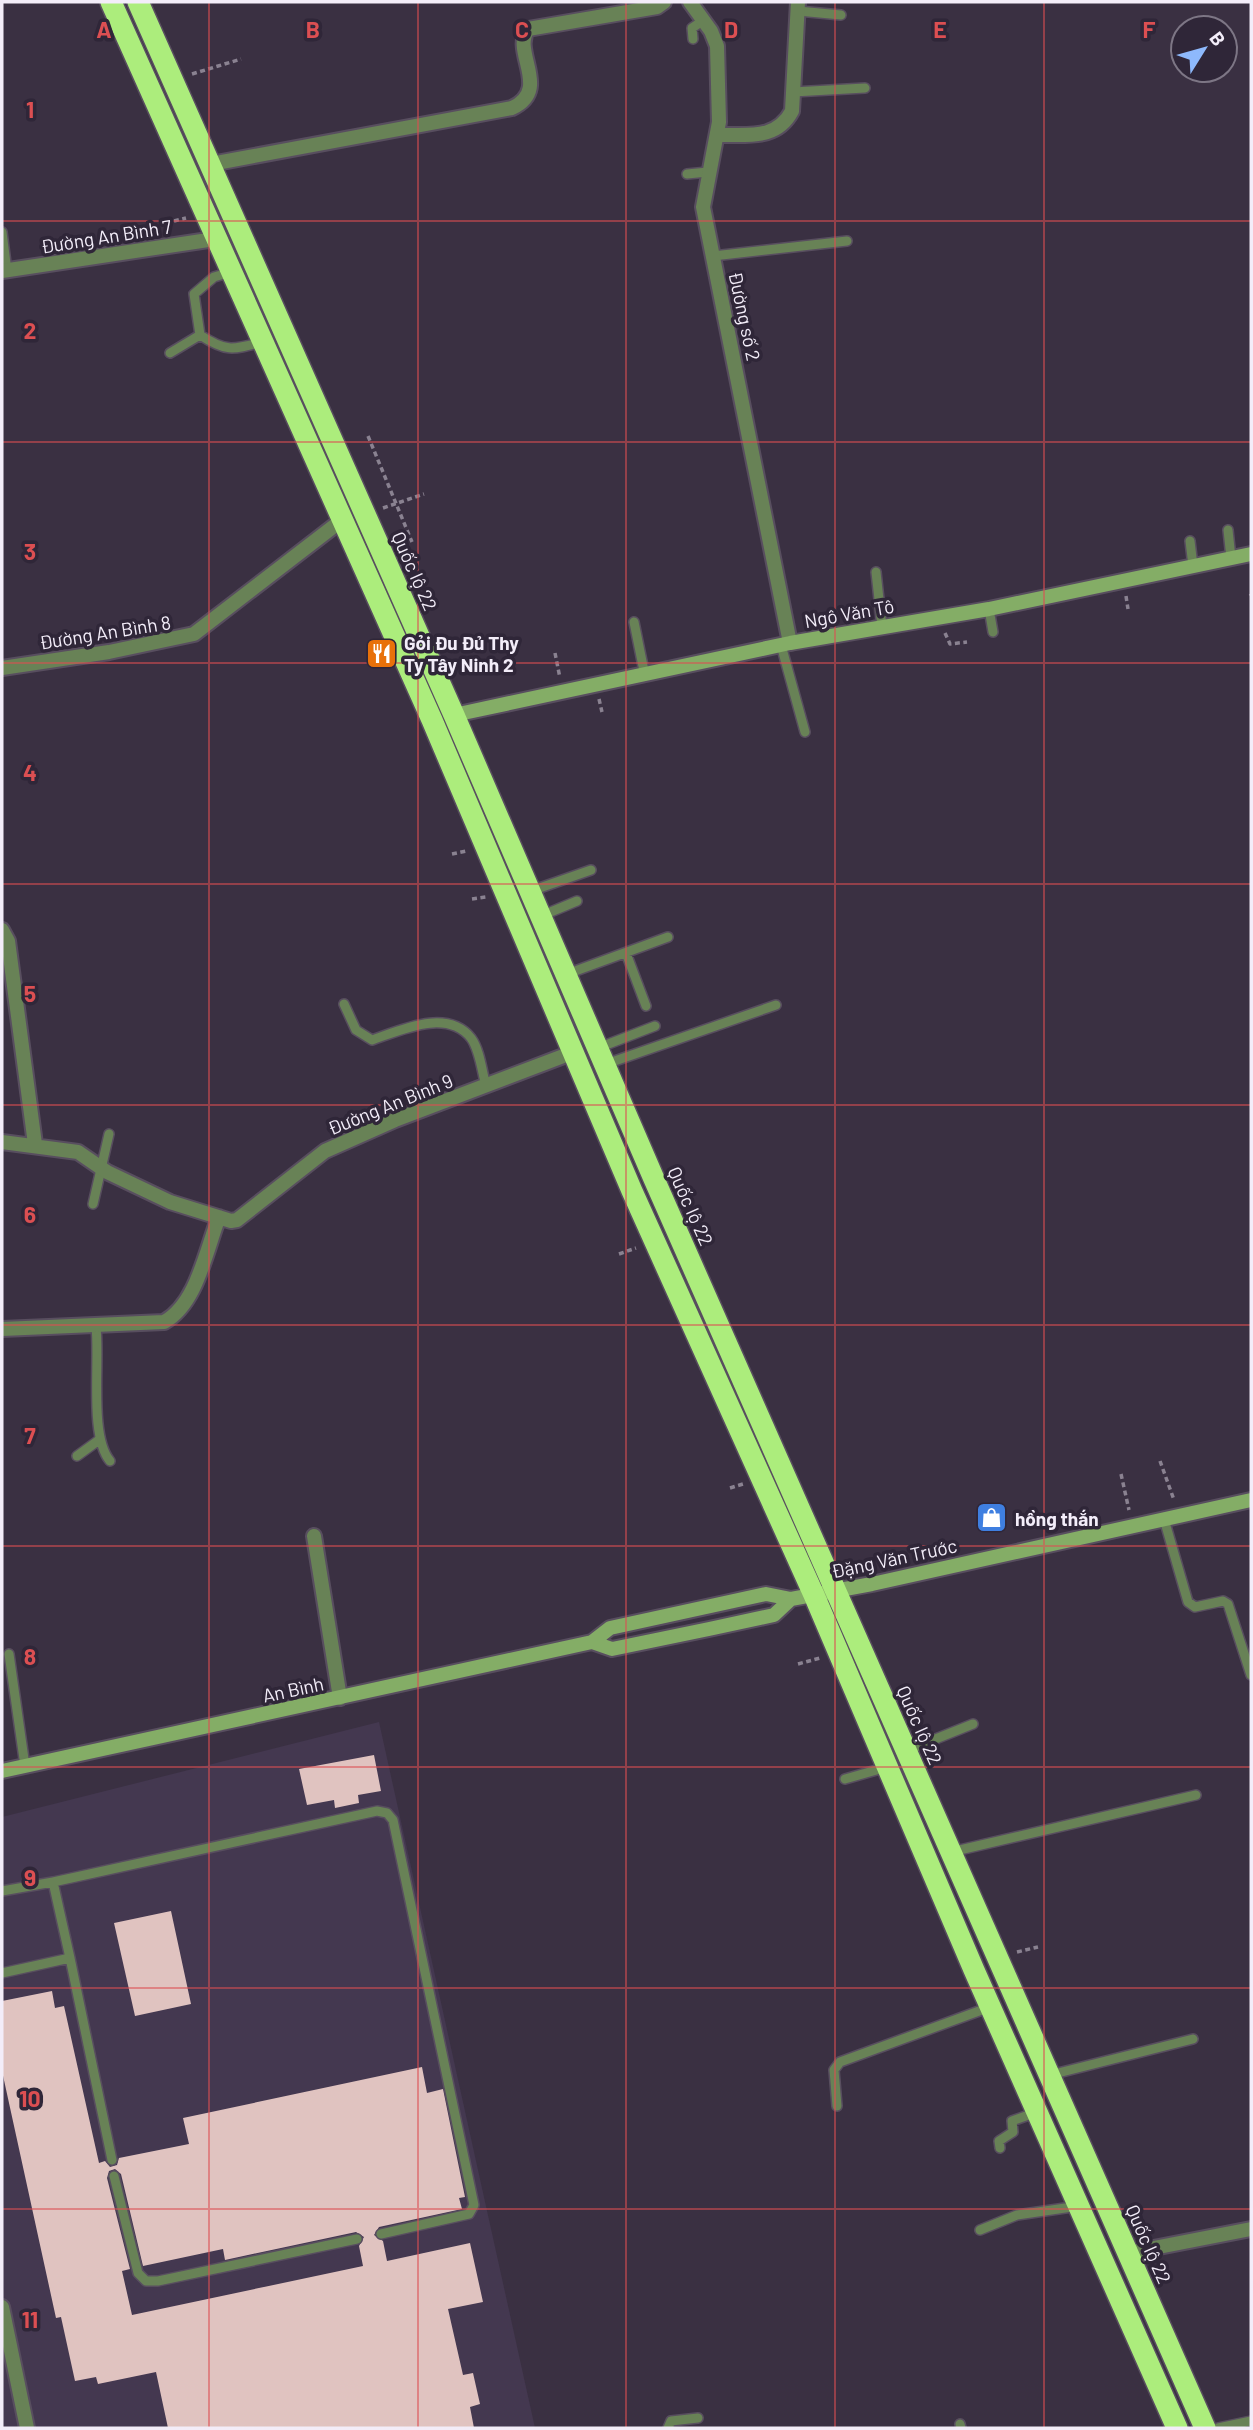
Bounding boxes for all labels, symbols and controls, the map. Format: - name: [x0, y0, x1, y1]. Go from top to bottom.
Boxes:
- north arrow: [1169, 14, 1239, 84]
- text: A: [96, 15, 112, 43]
- text: B: [306, 15, 320, 43]
- text: C: [515, 15, 529, 43]
- text: D: [724, 15, 738, 43]
- text: E: [933, 15, 947, 43]
- text: F: [1143, 15, 1156, 43]
- text: B: [1205, 27, 1231, 50]
- text: 1: [26, 95, 34, 123]
- street label: Đường An Bình 7: [39, 214, 173, 258]
- street label: Đường số 2: [724, 269, 766, 363]
- text: 2: [24, 316, 36, 344]
- street label: Quốc lộ 22: [387, 528, 443, 614]
- text: 3: [24, 537, 36, 565]
- street label: Ngô Văn Tô: [802, 594, 896, 632]
- street label: Đường An Bình 8: [38, 610, 172, 654]
- place label: Gỏi Đu Đủ Thy Ty Tây Ninh 2: [404, 631, 519, 676]
- restaurant icon: Gỏi Đu Đủ Thy Ty Tây Ninh 2: [364, 636, 398, 670]
- text: 4: [23, 758, 37, 786]
- text: 5: [24, 979, 36, 1007]
- street label: Đường An Bình 9: [324, 1068, 456, 1140]
- street label: Quốc lộ 22: [663, 1163, 719, 1249]
- text: 6: [24, 1200, 36, 1228]
- text: 7: [24, 1421, 36, 1449]
- shop icon: hồng thắn: [975, 1501, 1009, 1535]
- place label: hồng thắn: [1015, 1507, 1099, 1530]
- street label: Đặng Văn Trước: [829, 1533, 959, 1583]
- text: 8: [24, 1642, 36, 1670]
- street label: An Bình: [260, 1671, 326, 1707]
- street label: Quốc lộ 22: [892, 1682, 948, 1768]
- text: 9: [24, 1863, 36, 1891]
- text: 10: [19, 2084, 41, 2112]
- street label: Quốc lộ 22: [1121, 2201, 1177, 2287]
- text: 11: [22, 2305, 38, 2333]

